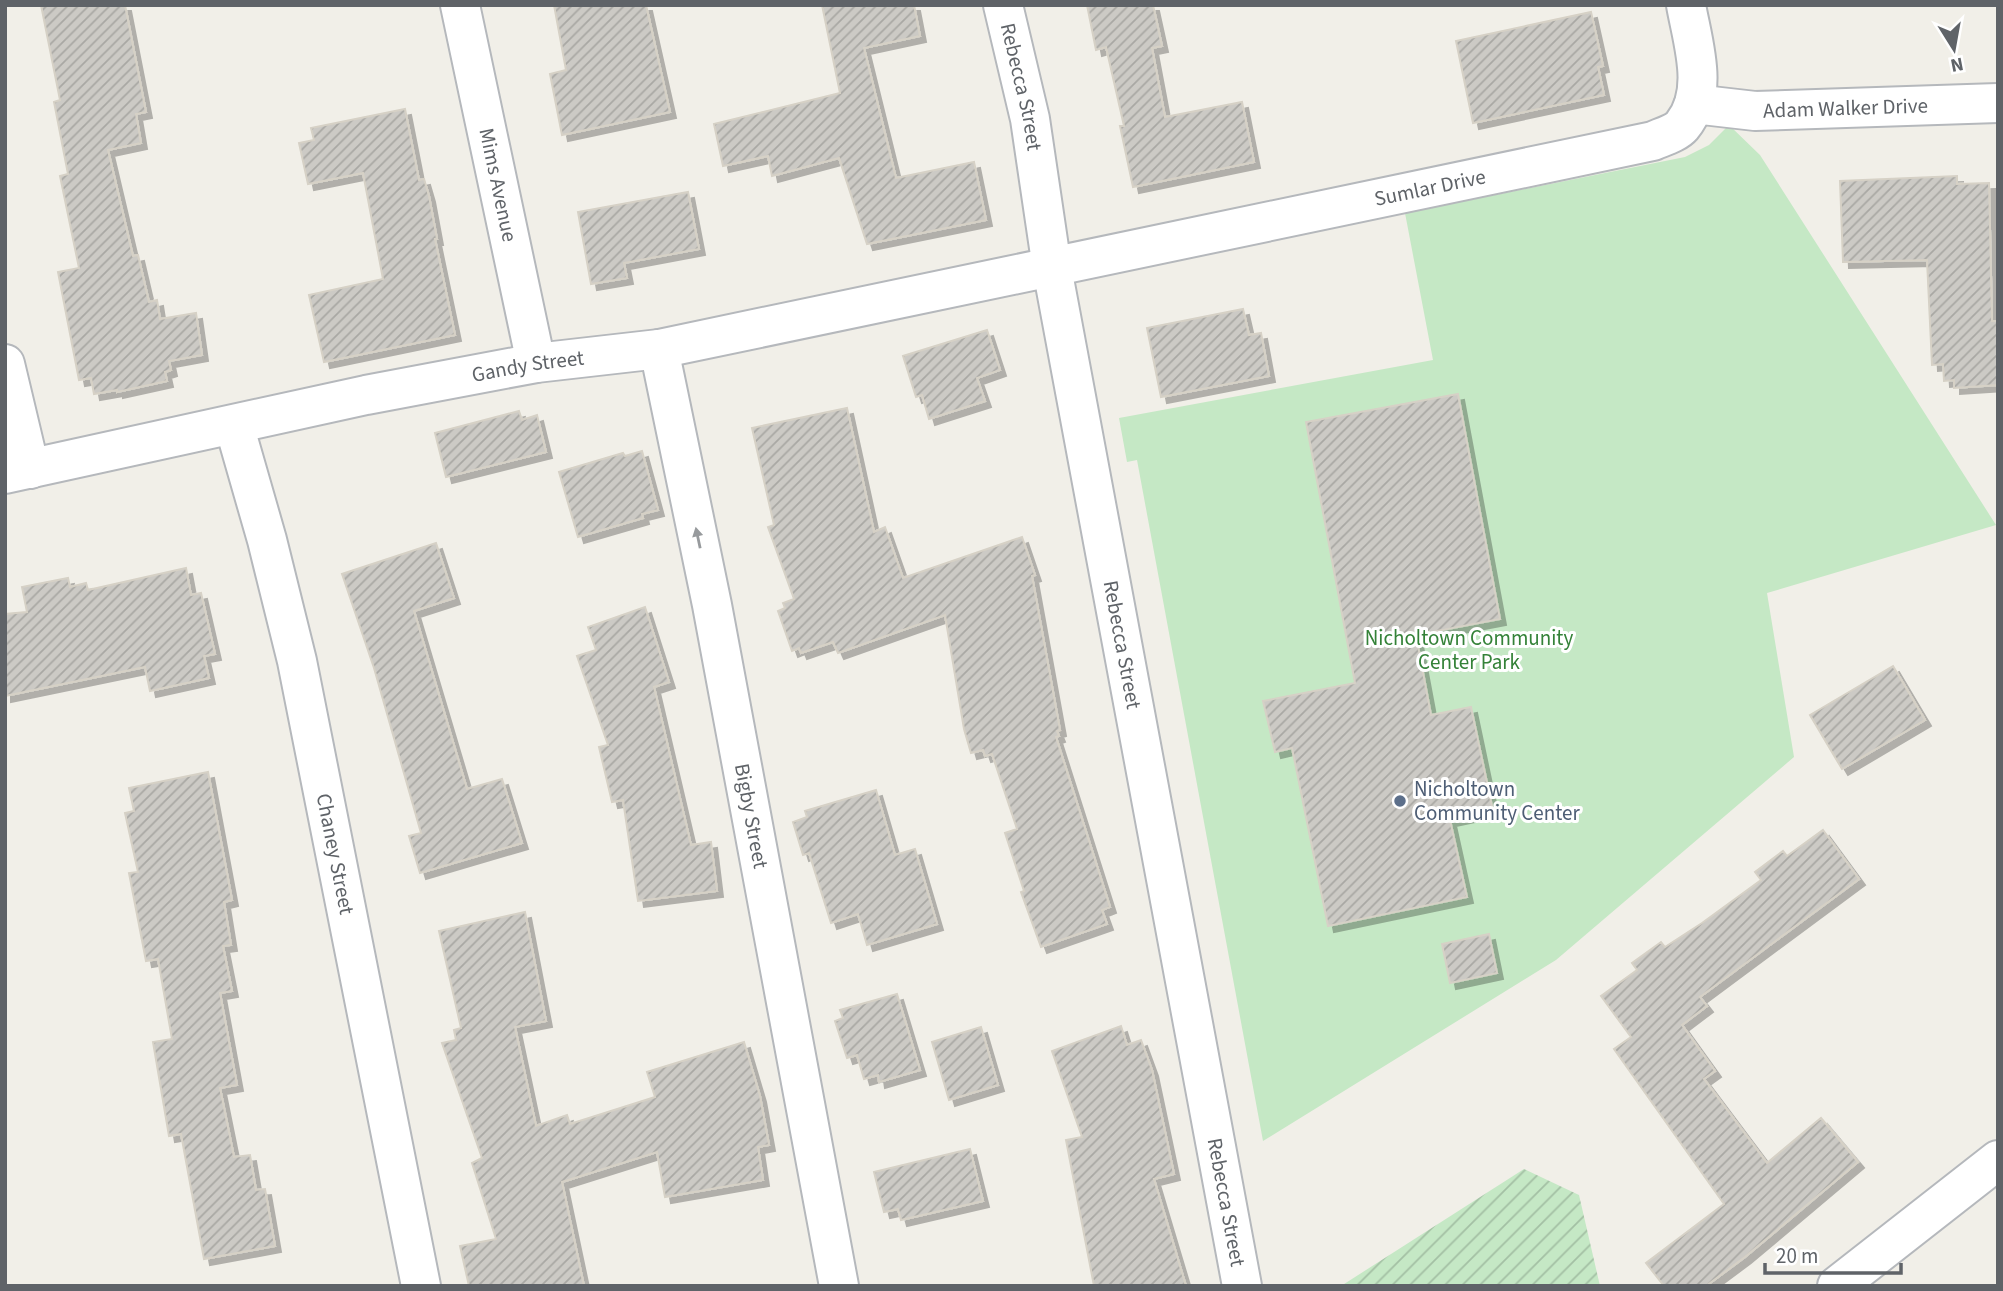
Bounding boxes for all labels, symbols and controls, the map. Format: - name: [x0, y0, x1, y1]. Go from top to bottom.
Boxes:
- north arrow: [1919, 14, 1989, 84]
- street label: Rebecca Street: [993, 20, 1050, 153]
- text: N: [1948, 50, 1966, 79]
- street label: Adam Walker Drive: [1763, 90, 1928, 126]
- street label: Mims Avenue: [472, 125, 525, 245]
- street label: Sumlar Drive: [1372, 161, 1488, 214]
- street label: Gandy Street: [469, 343, 586, 390]
- one-way arrow: [693, 527, 704, 549]
- street label: Rebecca Street: [1096, 578, 1149, 711]
- park label: Nicholtown Community Center Park: [1365, 623, 1573, 677]
- street label: Bigby Street: [727, 761, 776, 871]
- place label: Nicholtown Community Center: [1414, 774, 1580, 828]
- street label: Chaney Street: [309, 791, 362, 917]
- marker: Nicholtown Community Center: [1392, 793, 1408, 809]
- street label: Rebecca Street: [1200, 1135, 1253, 1269]
- scale bar: [1765, 1232, 1902, 1276]
- text: 20 m: [1776, 1241, 1818, 1271]

